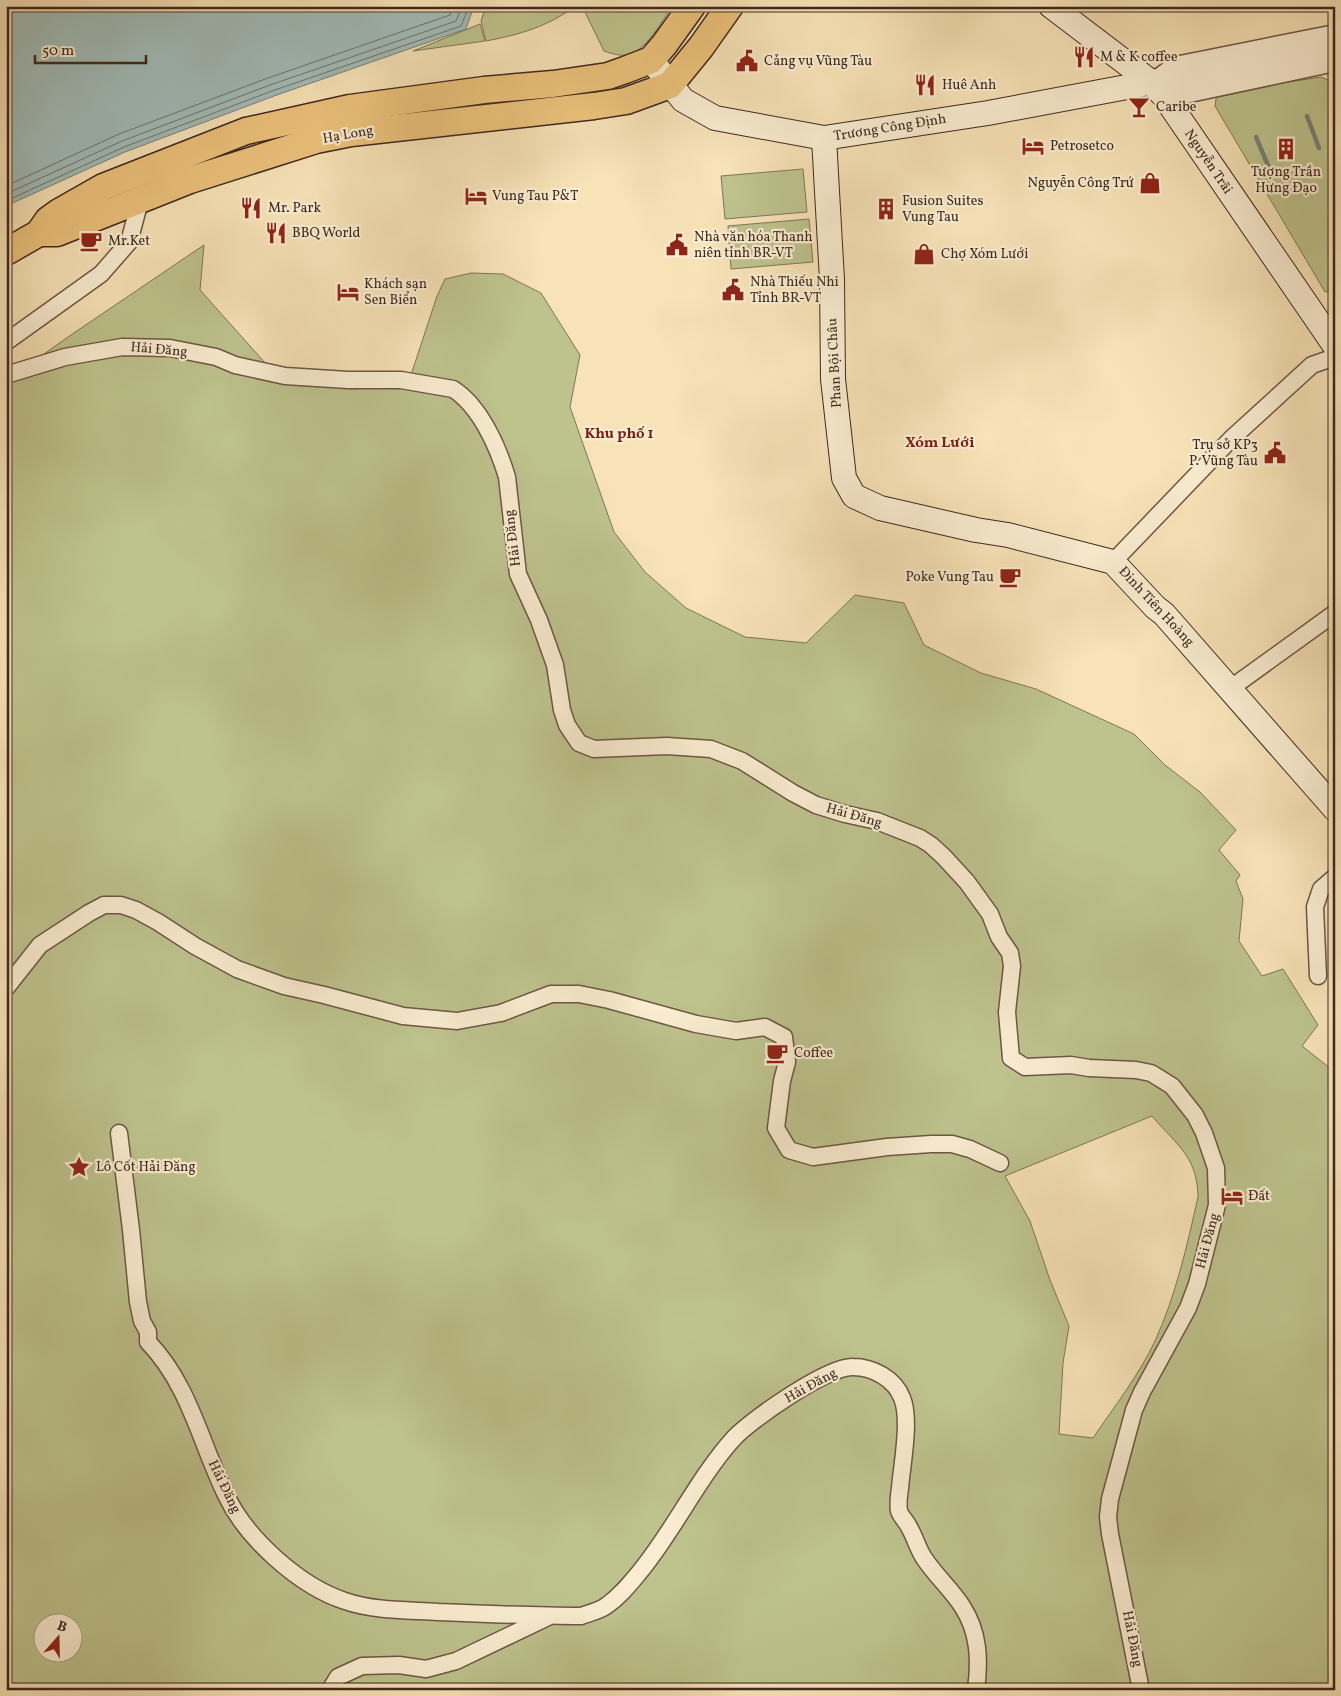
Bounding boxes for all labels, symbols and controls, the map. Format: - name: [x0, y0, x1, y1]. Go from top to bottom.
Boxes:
- scale bar: [35, 32, 146, 64]
- text: 50 m: [42, 41, 74, 62]
- restaurant icon: M & K coffee: [1071, 44, 1097, 70]
- public building icon: Cảng vụ Vũng Tàu: [734, 48, 760, 74]
- place label: M & K coffee: [1100, 48, 1178, 67]
- place label: Cảng vụ Vũng Tàu: [764, 52, 872, 71]
- restaurant icon: Huê Anh: [912, 72, 938, 98]
- place label: Huê Anh: [942, 76, 996, 95]
- bar icon: Caribe: [1126, 94, 1152, 120]
- place label: Caribe: [1156, 98, 1197, 117]
- street label: Trương Công Định: [832, 110, 948, 146]
- street label: Hạ Long: [321, 121, 375, 149]
- street label: Nguyễn Trãi: [1179, 126, 1237, 198]
- hotel icon: Petrosetco: [1020, 133, 1046, 159]
- building icon: Tượng Trần Hưng Đạo: [1273, 136, 1299, 162]
- place label: Petrosetco: [1050, 137, 1114, 156]
- place label: Tượng Trần Hưng Đạo: [1251, 163, 1321, 198]
- shop icon: Nguyễn Công Trứ: [1137, 170, 1163, 196]
- place label: Nguyễn Công Trứ: [1028, 174, 1134, 193]
- hotel icon: Vung Tau P&T: [463, 183, 489, 209]
- place label: Vung Tau P&T: [492, 187, 578, 206]
- place label: Fusion Suites Vung Tau: [902, 192, 983, 227]
- restaurant icon: Mr. Park: [238, 195, 264, 221]
- building icon: Fusion Suites Vung Tau: [873, 196, 899, 222]
- place label: Mr. Park: [268, 199, 321, 218]
- restaurant icon: BBQ World: [263, 220, 289, 246]
- place label: BBQ World: [292, 224, 360, 243]
- cafe icon: Mr.Ket: [78, 228, 104, 254]
- place label: Nhà văn hóa Thanh niên tỉnh BR-VT: [694, 228, 813, 263]
- place label: Mr.Ket: [108, 232, 150, 251]
- public building icon: Nhà văn hóa Thanh niên tỉnh BR-VT: [664, 232, 690, 258]
- shop icon: Chợ Xóm Lưới: [911, 241, 937, 267]
- place label: Chợ Xóm Lưới: [941, 245, 1029, 264]
- place label: Nhà Thiếu Nhi Tỉnh BR-VT: [750, 273, 839, 308]
- place label: Khách sạn Sen Biển: [364, 275, 427, 310]
- public building icon: Nhà Thiếu Nhi Tỉnh BR-VT: [720, 277, 746, 303]
- hotel icon: Khách sạn Sen Biển: [335, 279, 361, 305]
- street label: Phan Bội Châu: [823, 317, 847, 409]
- street label: Hải Đăng: [130, 338, 188, 362]
- district label: Khu phố 1: [584, 424, 654, 445]
- district label: Xóm Lưới: [905, 433, 975, 454]
- place label: Trụ sở KP3 P. Vũng Tàu: [1189, 436, 1258, 471]
- public building icon: Trụ sở KP3 P. Vũng Tàu: [1262, 440, 1288, 466]
- street label: Hải Đăng: [500, 508, 526, 568]
- street label: Đinh Tiên Hoàng: [1114, 563, 1198, 651]
- cafe icon: Poke Vung Tau: [997, 564, 1023, 590]
- place label: Poke Vung Tau: [905, 568, 994, 587]
- street label: Hải Đăng: [824, 799, 884, 833]
- cafe icon: Coffee: [764, 1040, 790, 1066]
- place label: Coffee: [794, 1044, 834, 1063]
- place icon: Lô Cốt Hải Đăng: [66, 1154, 92, 1180]
- place label: Lô Cốt Hải Đăng: [96, 1158, 196, 1177]
- hotel icon: Đất: [1219, 1183, 1245, 1209]
- place label: Đất: [1248, 1187, 1270, 1206]
- street label: Hải Đăng: [1191, 1211, 1225, 1271]
- street label: Hải Đăng: [781, 1364, 841, 1408]
- street label: Hải Đăng: [203, 1457, 245, 1517]
- street label: Hải Đăng: [1117, 1609, 1147, 1669]
- north arrow: [32, 1614, 82, 1664]
- text: B: [54, 1617, 70, 1638]

